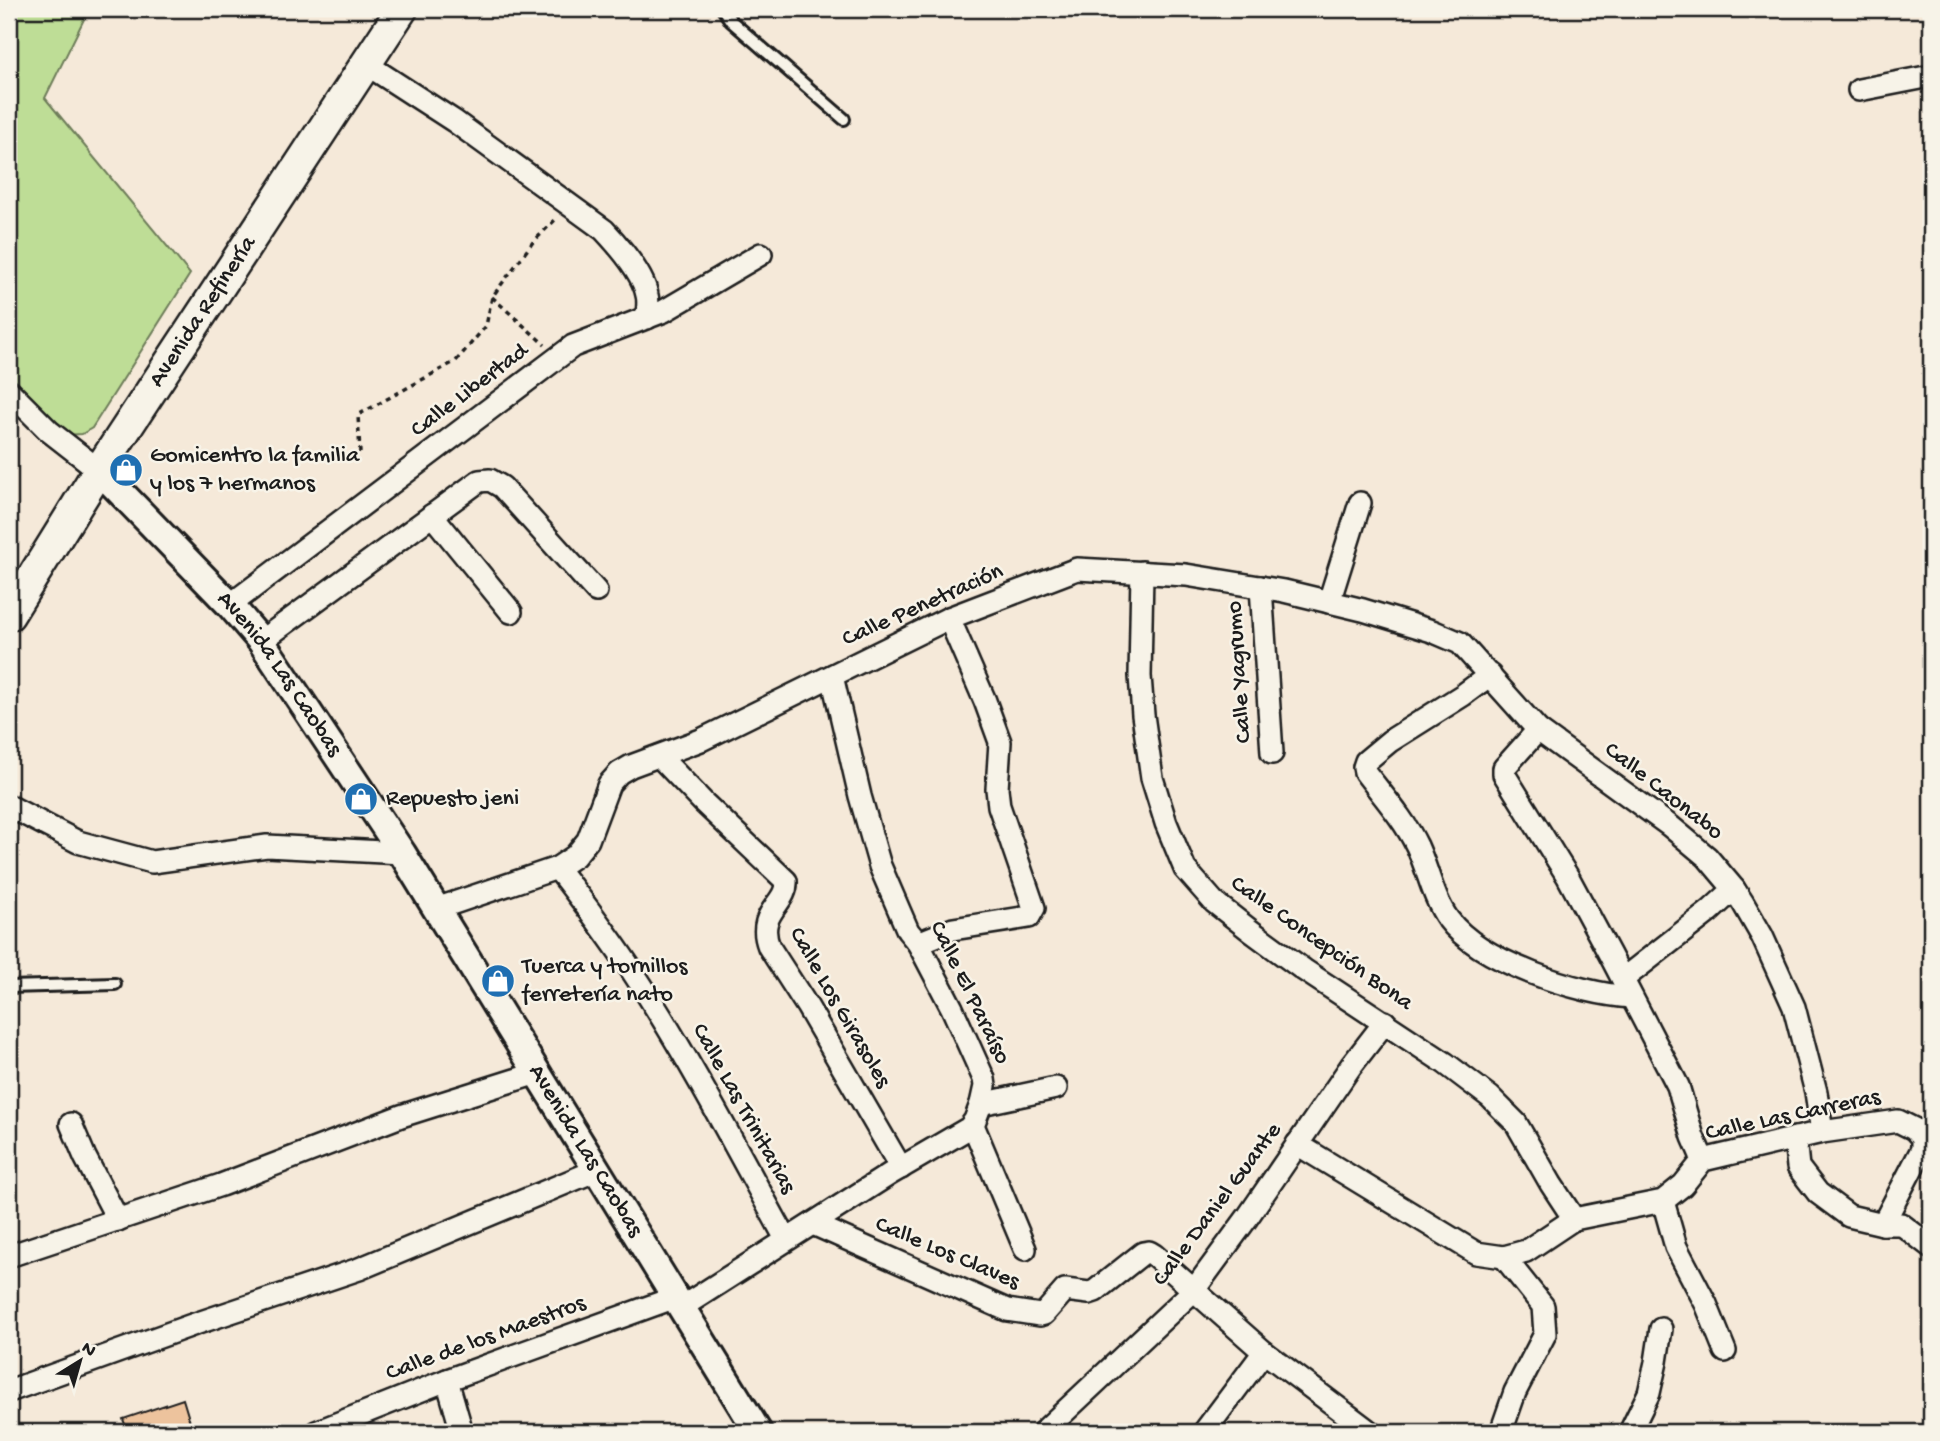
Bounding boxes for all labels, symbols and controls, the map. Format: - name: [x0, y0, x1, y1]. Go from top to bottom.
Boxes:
- street label: Avenida Refinería: [143, 230, 264, 393]
- street label: Calle Libertad: [405, 336, 536, 445]
- place label: Gomicentro la familia y los 7 hermanos: [150, 442, 360, 499]
- shop icon: Gomicentro la familia y los 7 hermanos: [107, 451, 145, 489]
- street label: Calle Penetración: [838, 557, 1009, 654]
- street label: Avenida Las Caobas: [210, 585, 349, 763]
- street label: Calle Yagrumo: [1221, 600, 1259, 744]
- street label: Calle Caonabo: [1597, 736, 1729, 848]
- shop icon: Repuesto jeni: [342, 780, 380, 818]
- place label: Repuesto jeni: [386, 785, 519, 814]
- street label: Calle Concepción Bona: [1224, 870, 1419, 1018]
- street label: Calle El Paraíso: [922, 917, 1016, 1069]
- street label: Calle Los Girasoles: [781, 923, 897, 1095]
- place label: Tuerca y tornillos ferretería nato: [520, 953, 688, 1010]
- shop icon: Tuerca y tornillos ferretería nato: [479, 962, 517, 1000]
- street label: Calle Las Trinitarias: [684, 1019, 802, 1200]
- street label: Avenida Las Caobas: [521, 1059, 650, 1244]
- street label: Calle Las Carreras: [1703, 1083, 1884, 1149]
- street label: Calle Daniel Guante: [1147, 1117, 1289, 1292]
- street label: Calle Los Claves: [870, 1211, 1025, 1298]
- street label: Calle de los Maestros: [382, 1289, 591, 1389]
- north arrow: [46, 1326, 116, 1396]
- text: N: [76, 1337, 100, 1363]

